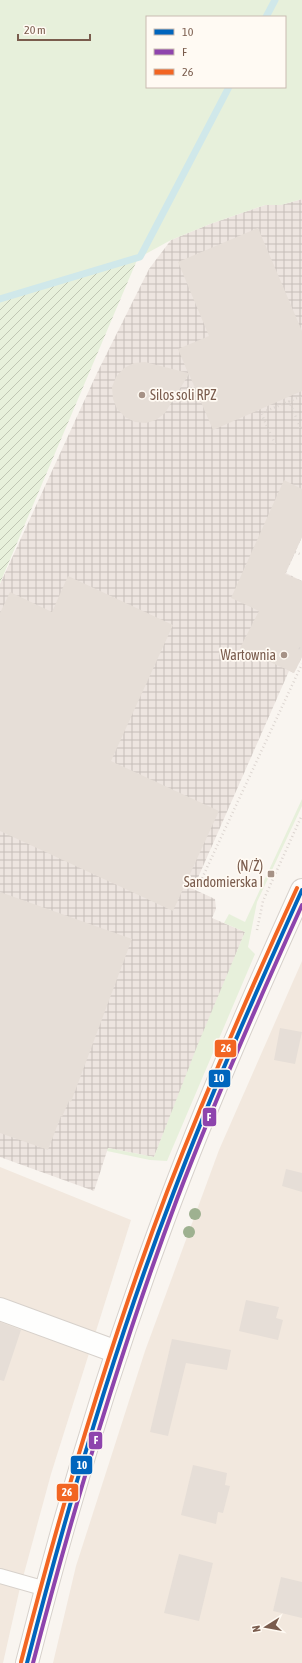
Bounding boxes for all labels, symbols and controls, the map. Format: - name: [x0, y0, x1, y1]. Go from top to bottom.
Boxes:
- scale bar: [18, 16, 90, 42]
- legend: [146, 16, 286, 88]
- text: 20 m: [24, 23, 46, 37]
- text: 10: [182, 25, 194, 39]
- text: F: [182, 45, 187, 59]
- text: 26: [182, 65, 194, 79]
- place label: Silos soli RPZ: [150, 387, 217, 403]
- marker: Silos soli RPZ: [137, 390, 147, 400]
- place label: Wartownia: [221, 647, 276, 663]
- marker: Wartownia: [279, 650, 289, 660]
- place label: (N/Ż) Sandomierska I: [184, 858, 263, 890]
- marker: (N/Ż) Sandomierska I: [266, 869, 276, 879]
- line badge: 26: [214, 1039, 237, 1058]
- text: 26: [221, 1042, 231, 1054]
- line badge: 10: [208, 1069, 231, 1088]
- text: 10: [214, 1072, 224, 1084]
- line badge: F: [202, 1107, 217, 1127]
- text: F: [207, 1111, 212, 1123]
- line badge: F: [88, 1431, 103, 1450]
- text: F: [94, 1434, 99, 1446]
- line badge: 10: [70, 1455, 93, 1475]
- text: 10: [77, 1459, 87, 1471]
- line badge: 26: [56, 1483, 79, 1502]
- text: 26: [62, 1486, 72, 1498]
- north arrow: [246, 1607, 286, 1647]
- text: N: [250, 1625, 263, 1633]

